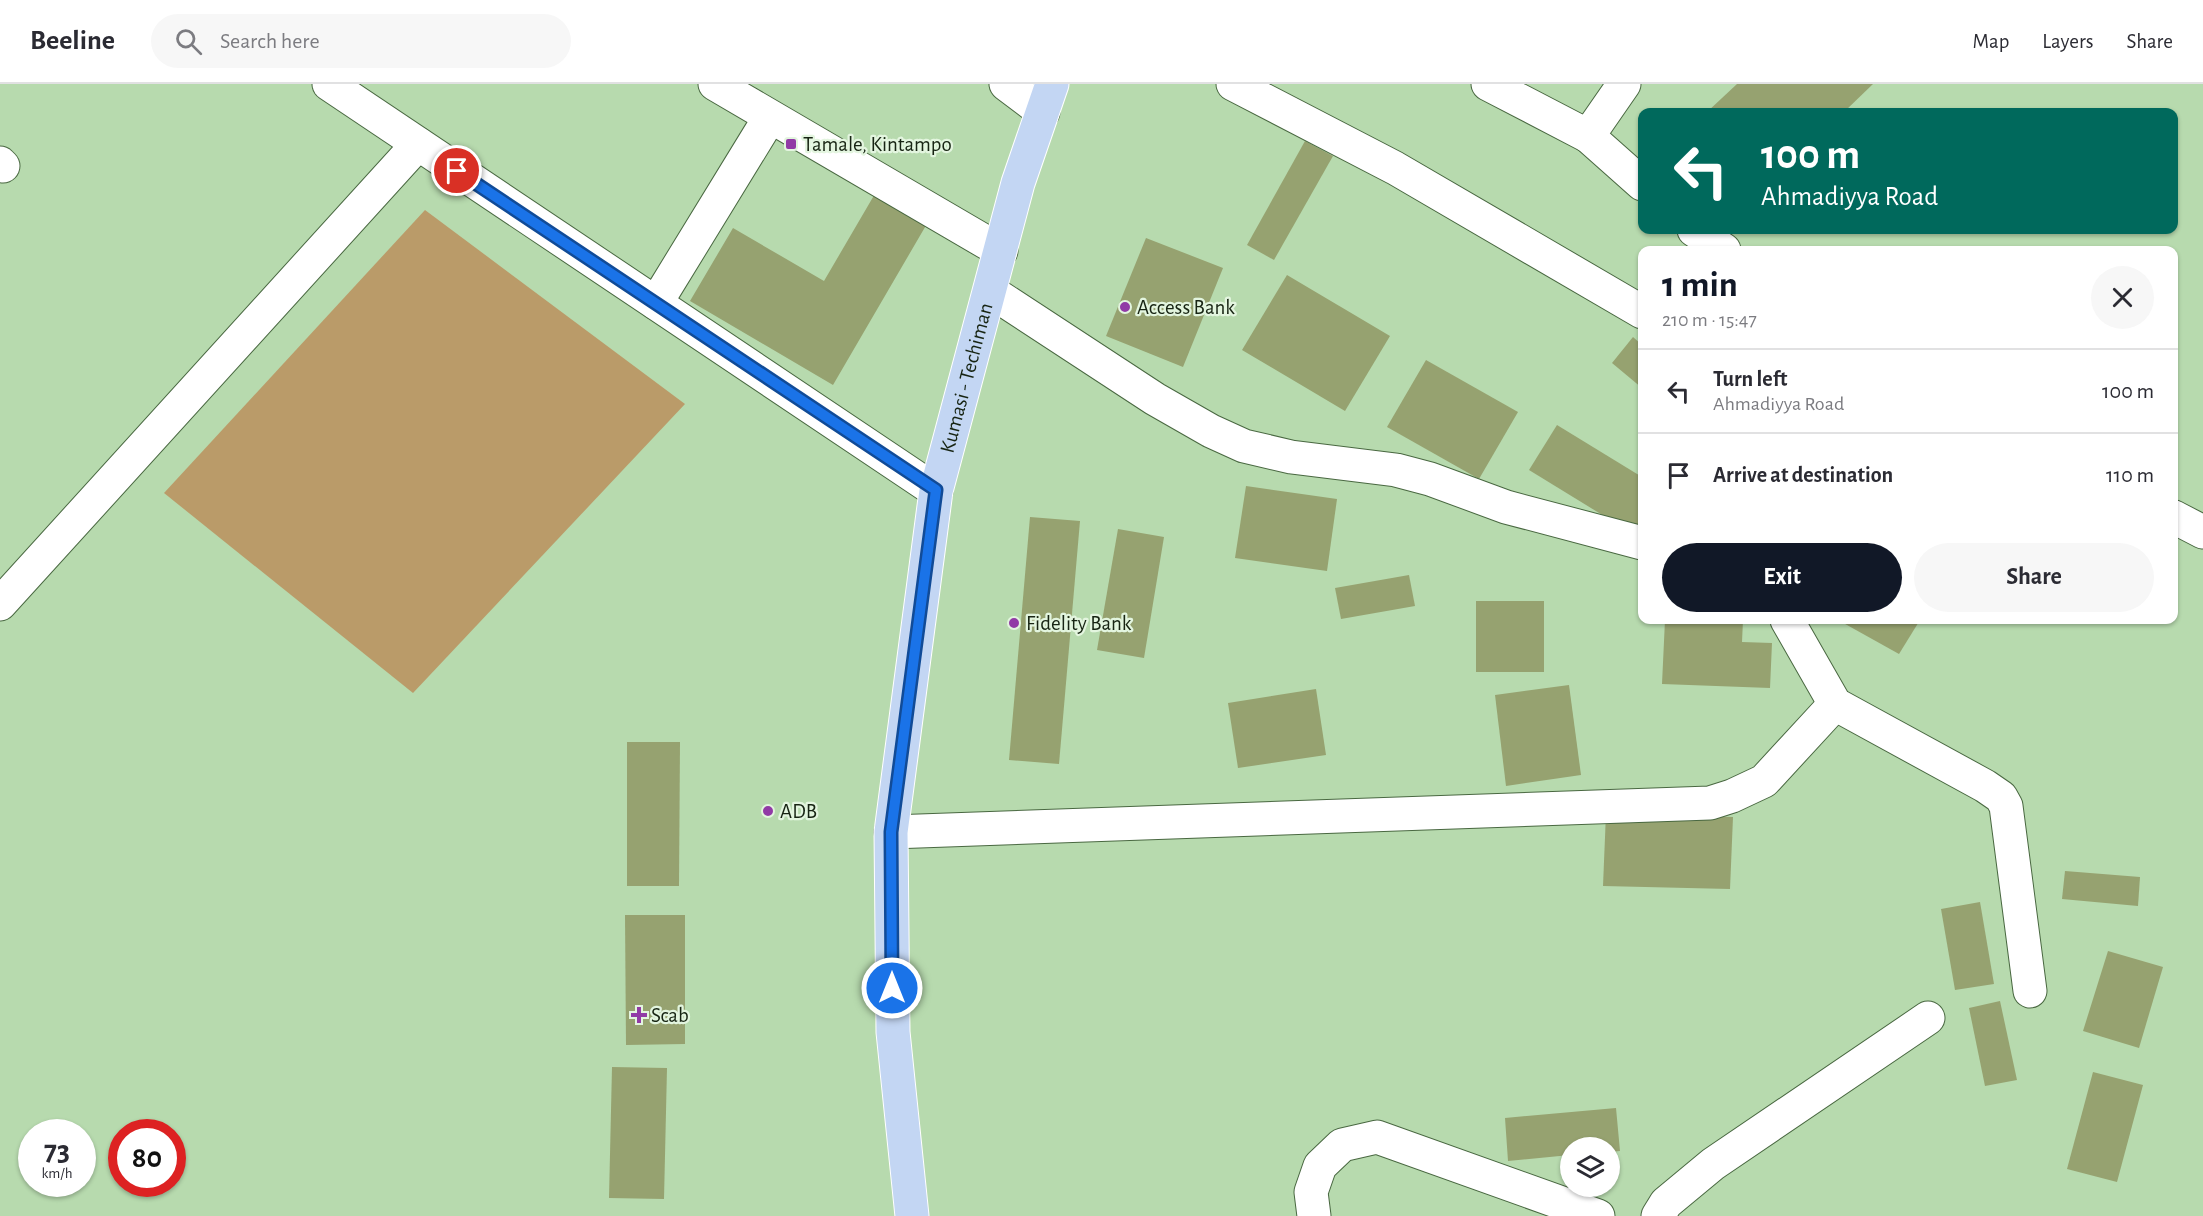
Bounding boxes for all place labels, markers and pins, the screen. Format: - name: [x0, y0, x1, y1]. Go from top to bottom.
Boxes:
- place label: Tamale, Kintampo: [803, 134, 952, 155]
- marker: Tamale, Kintampo: [784, 137, 798, 151]
- pin: [431, 145, 482, 196]
- place label: Access Bank: [1137, 297, 1235, 318]
- marker: Access Bank: [1118, 300, 1132, 314]
- place label: Fidelity Bank: [1026, 613, 1132, 634]
- marker: Fidelity Bank: [1007, 616, 1021, 630]
- place label: ADB: [780, 801, 817, 822]
- marker: ADB: [761, 804, 775, 818]
- place label: Scab: [651, 1005, 689, 1026]
- marker: Scab: [632, 1008, 646, 1022]

